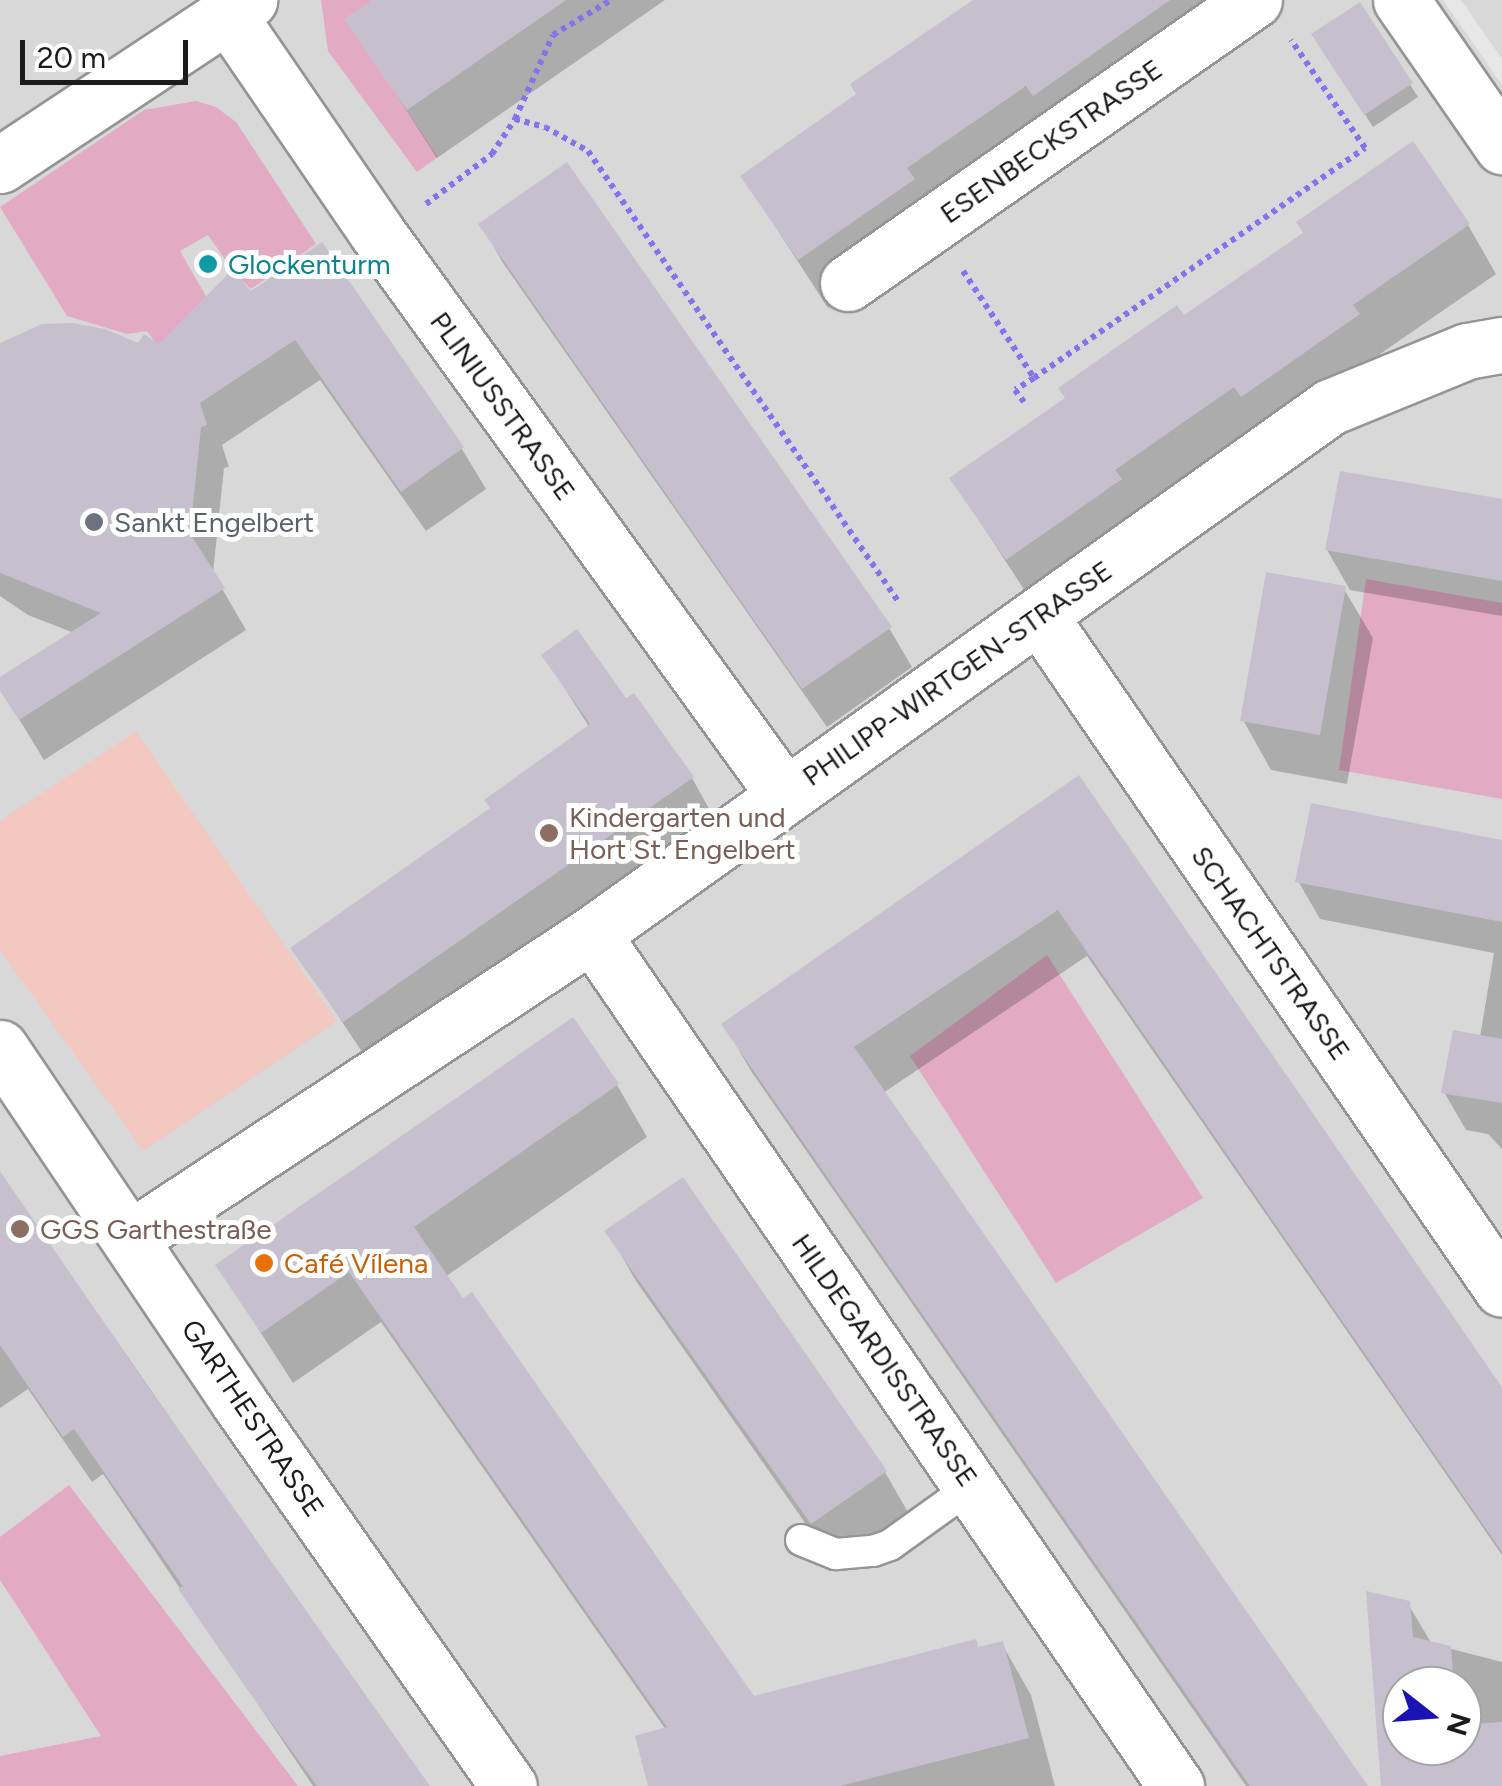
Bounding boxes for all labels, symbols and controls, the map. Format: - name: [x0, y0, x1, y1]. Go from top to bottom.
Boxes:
- scale bar: [25, 20, 192, 82]
- text: 20 m: [37, 39, 106, 76]
- street label: ESENBECKSTRASSE: [934, 52, 1168, 230]
- place label: Glockenturm: [228, 247, 391, 281]
- marker: Glockenturm: [197, 253, 219, 275]
- street label: PLINIUSSTRASSE: [423, 305, 583, 507]
- place label: Sankt Engelbert: [114, 505, 314, 539]
- marker: Sankt Engelbert: [83, 511, 105, 533]
- street label: PHILIPP-WIRTGEN-STRASSE: [796, 553, 1118, 793]
- place label: Kindergarten und Hort St. Engelbert: [569, 800, 796, 866]
- marker: Kindergarten und Hort St. Engelbert: [538, 822, 560, 844]
- street label: SCHACHTSTRASSE: [1185, 840, 1357, 1066]
- place label: GGS Garthestraße: [40, 1212, 272, 1246]
- marker: GGS Garthestraße: [9, 1218, 31, 1240]
- street label: HILDEGARDISSTRASSE: [785, 1227, 985, 1493]
- place label: Café Vílena: [284, 1246, 428, 1280]
- marker: Café Vílena: [253, 1252, 275, 1274]
- street label: GARTHESTRASSE: [175, 1313, 331, 1523]
- north arrow: [1382, 1666, 1482, 1766]
- text: N: [1439, 1709, 1478, 1740]

